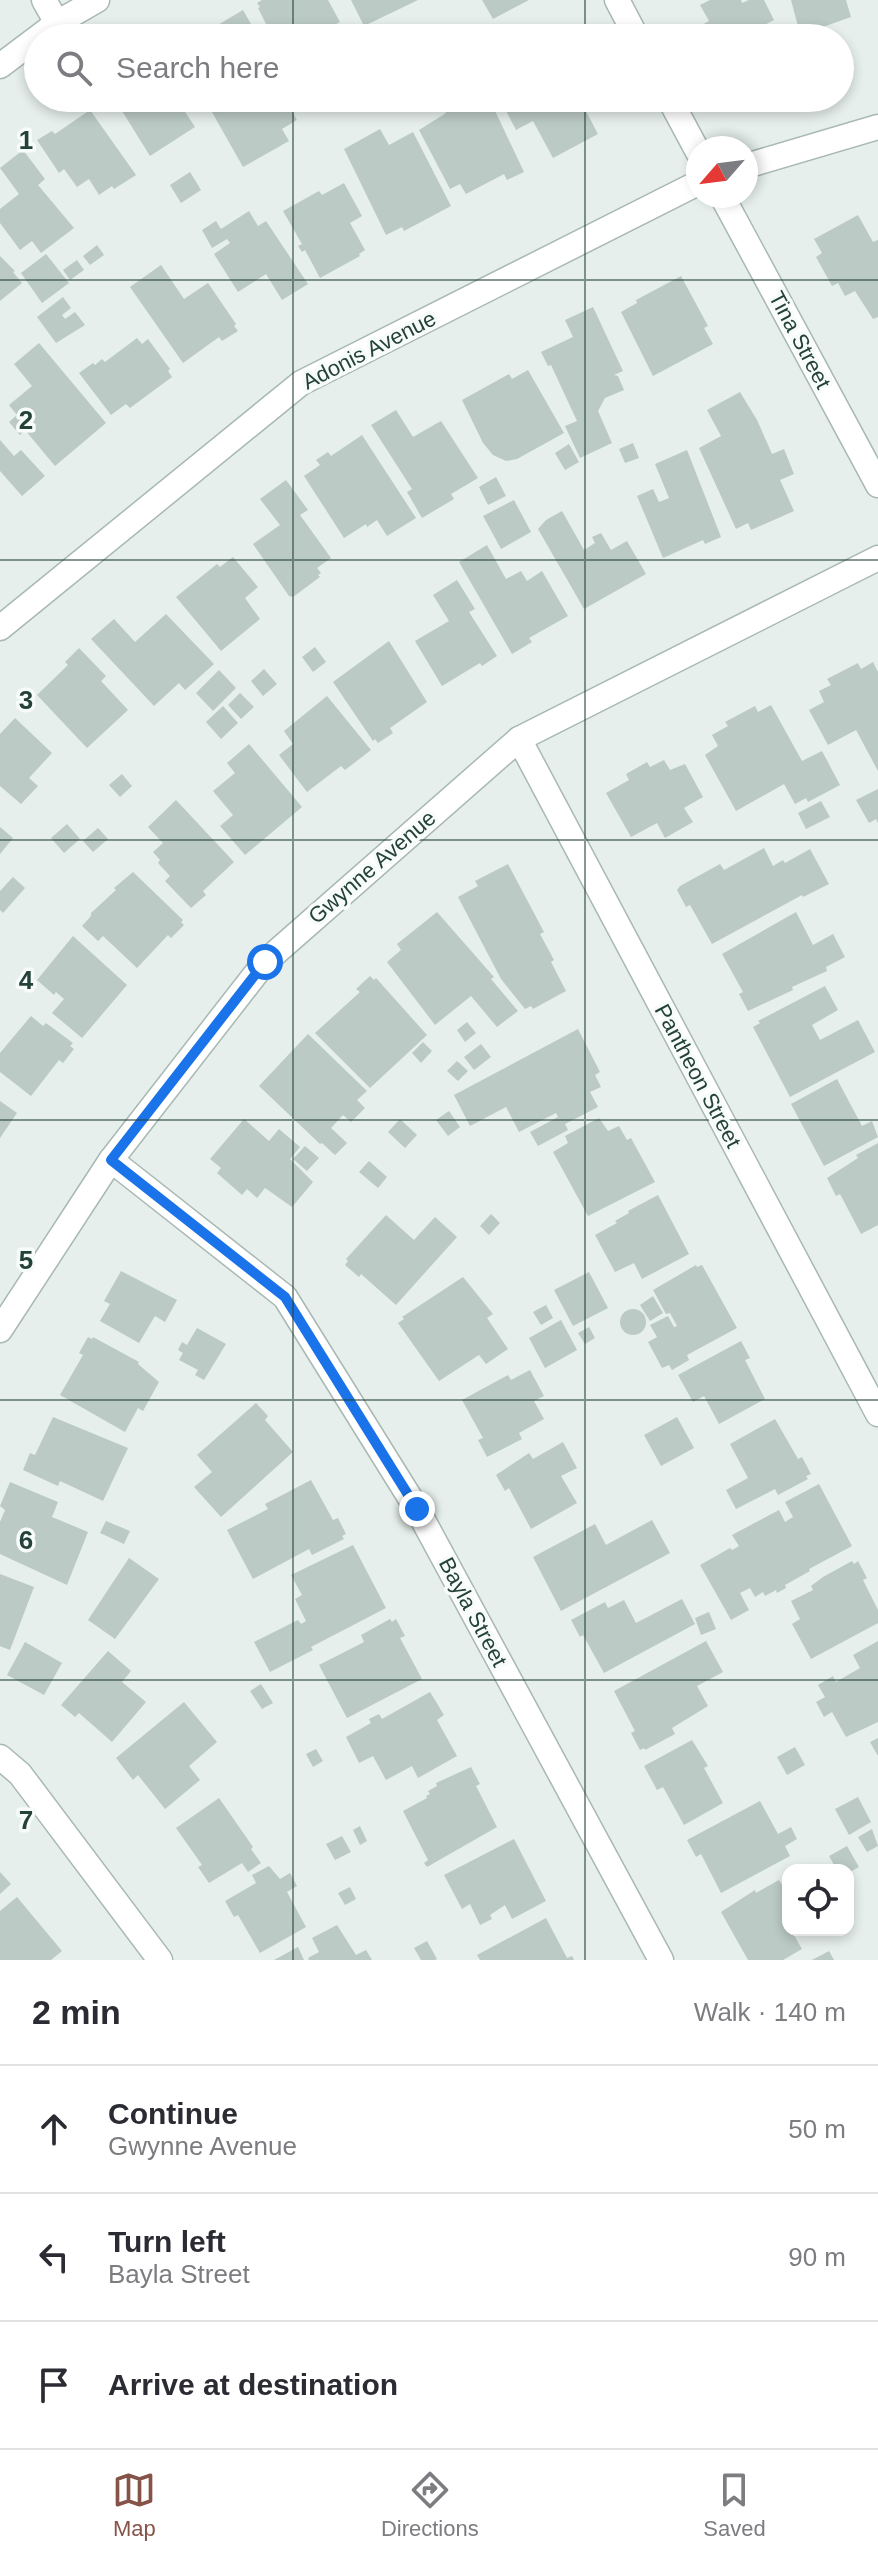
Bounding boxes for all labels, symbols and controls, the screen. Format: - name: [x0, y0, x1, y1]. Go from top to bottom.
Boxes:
- search box: [24, 24, 854, 112]
- icon: search: [52, 46, 96, 90]
- text: Search here: [116, 51, 279, 84]
- text: 1: [19, 125, 33, 155]
- north arrow: [686, 136, 758, 208]
- street label: Tina Street: [764, 287, 836, 393]
- street label: Adonis Avenue: [298, 306, 440, 394]
- text: 2: [19, 405, 33, 435]
- text: 3: [19, 685, 33, 715]
- street label: Gwynne Avenue: [303, 805, 441, 929]
- route start: [247, 944, 283, 980]
- text: 4: [19, 965, 34, 995]
- street label: Pantheon Street: [650, 1000, 746, 1152]
- text: 5: [19, 1245, 33, 1275]
- route end: [399, 1491, 435, 1527]
- text: 6: [19, 1525, 33, 1555]
- street label: Bayla Street: [434, 1553, 512, 1671]
- text: 7: [19, 1805, 33, 1835]
- map controls: [782, 1864, 854, 1936]
- button: locate: [782, 1864, 854, 1936]
- text: 2 min: [32, 1993, 121, 2031]
- text: Walk · 140 m: [694, 1997, 846, 2027]
- text: Continue: [108, 2097, 238, 2130]
- icon: ahead: [32, 2107, 76, 2151]
- text: 50 m: [788, 2114, 846, 2144]
- text: Gwynne Avenue: [108, 2131, 297, 2161]
- text: Turn left: [108, 2225, 226, 2258]
- icon: left: [32, 2235, 76, 2279]
- text: 90 m: [788, 2242, 846, 2272]
- text: Bayla Street: [108, 2259, 250, 2289]
- icon: arrive: [32, 2363, 76, 2407]
- text: Arrive at destination: [108, 2368, 398, 2401]
- tab: Map: [112, 2468, 156, 2542]
- tab: Directions: [381, 2468, 479, 2542]
- tab: Saved: [703, 2468, 766, 2542]

